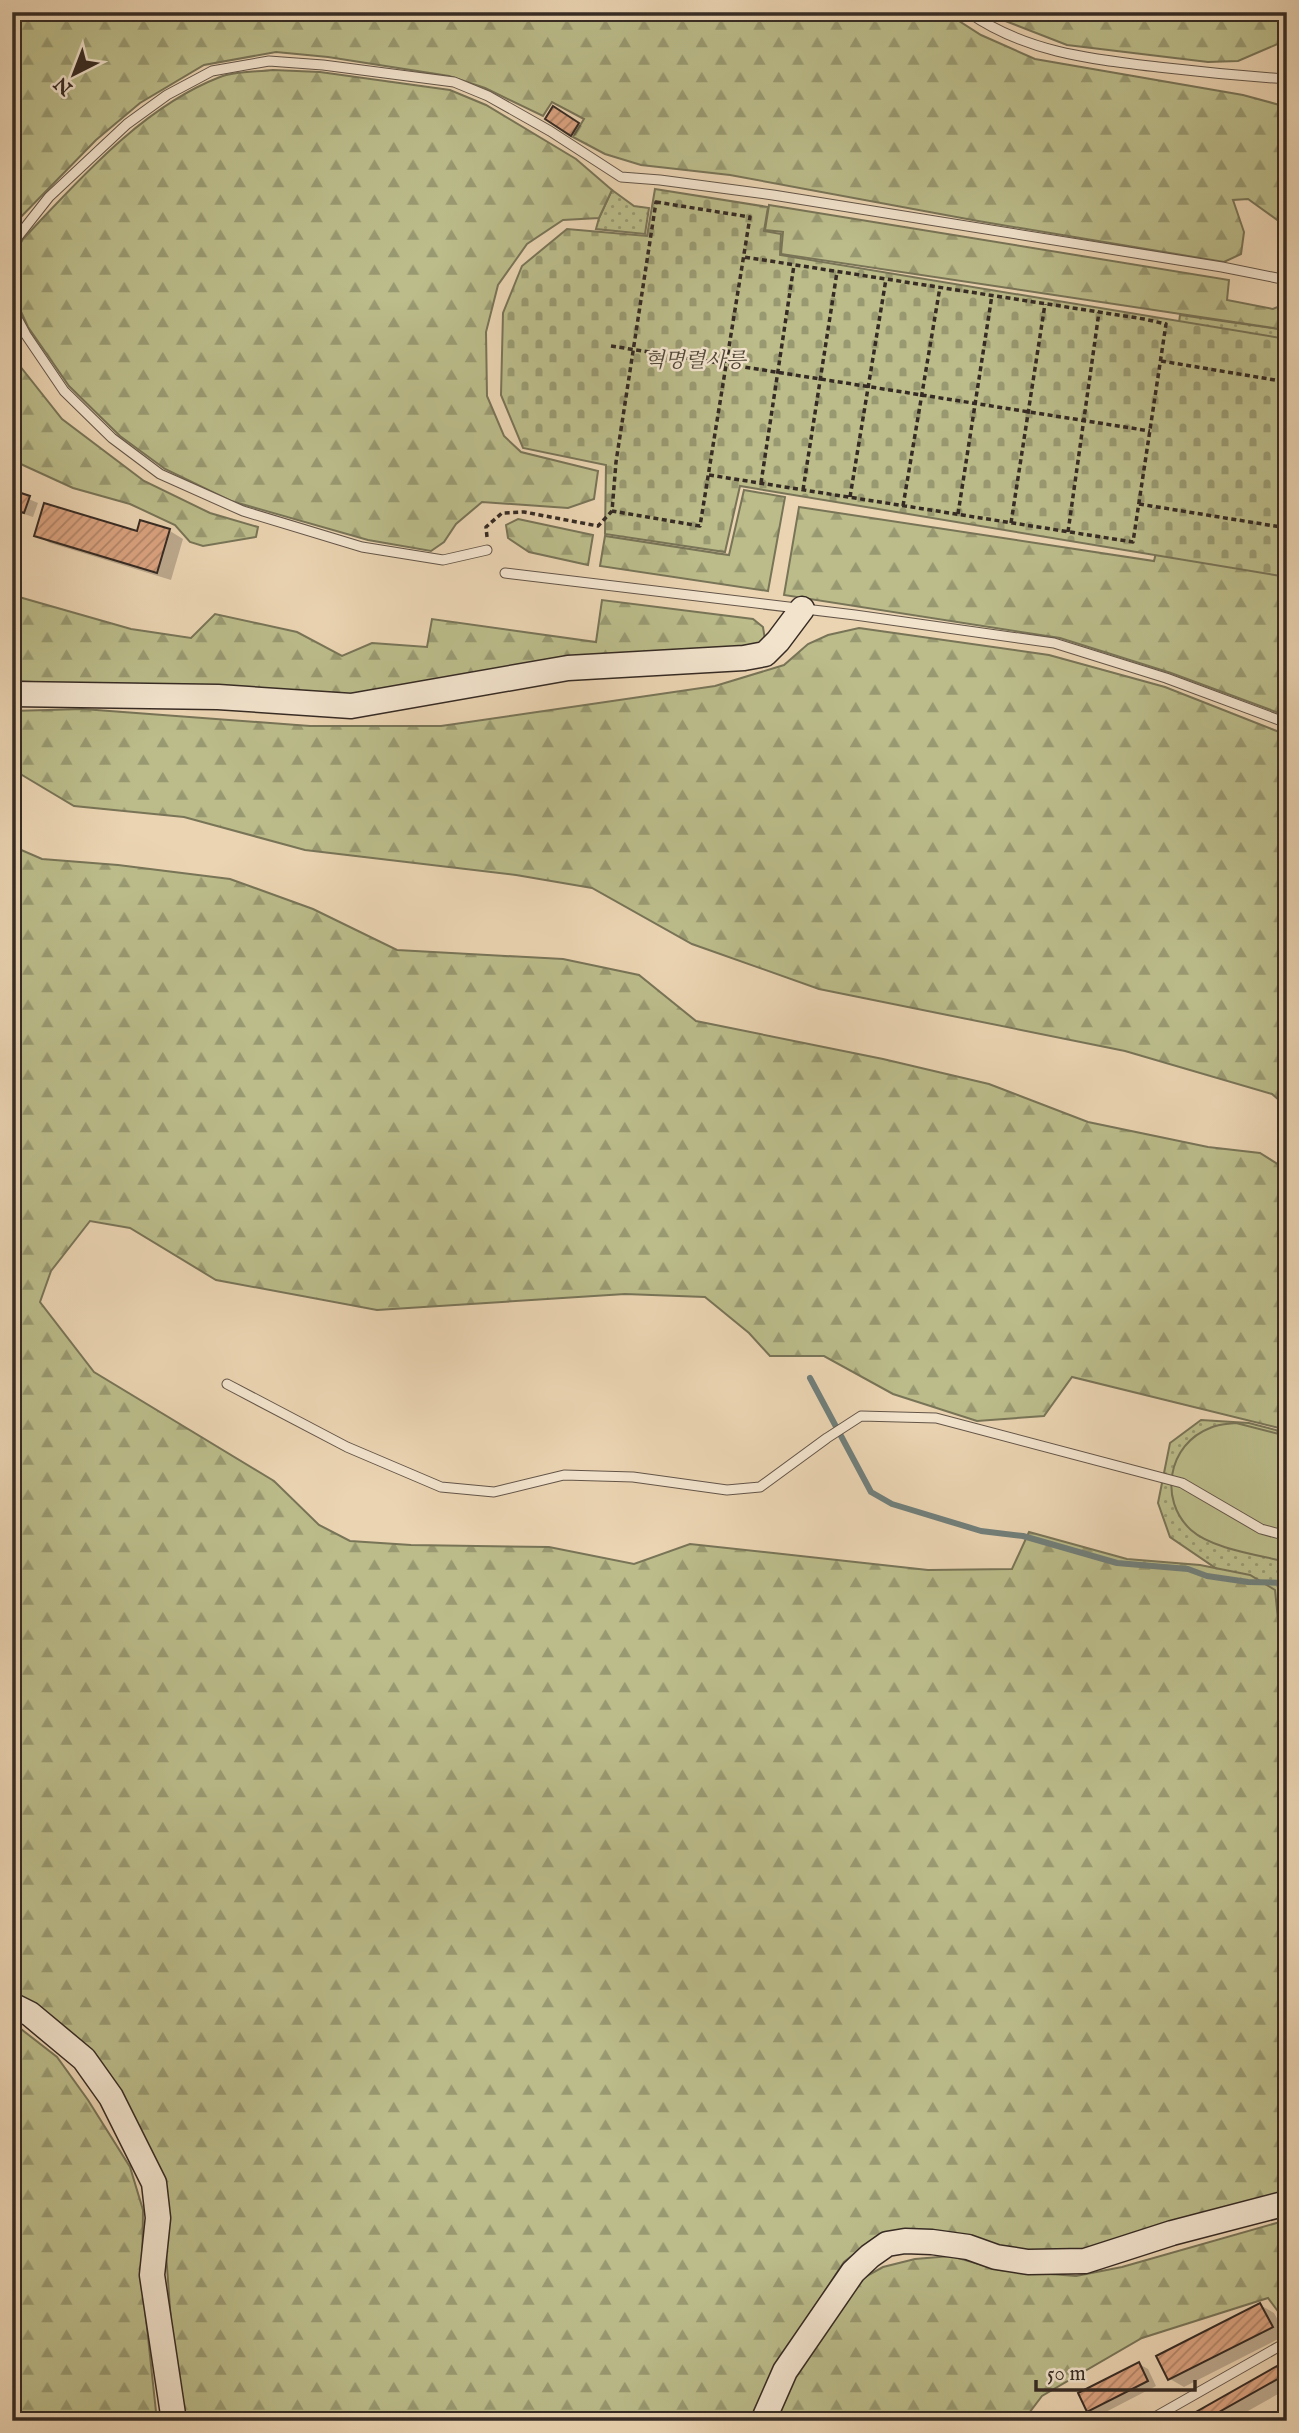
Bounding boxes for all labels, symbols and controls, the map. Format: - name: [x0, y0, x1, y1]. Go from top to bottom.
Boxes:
- north arrow: [38, 38, 108, 108]
- text: N: [49, 70, 79, 100]
- park label: 혁명렬사릉: [644, 348, 747, 375]
- scale bar: [1036, 2349, 1196, 2393]
- text: 50 m: [1047, 2361, 1086, 2388]

